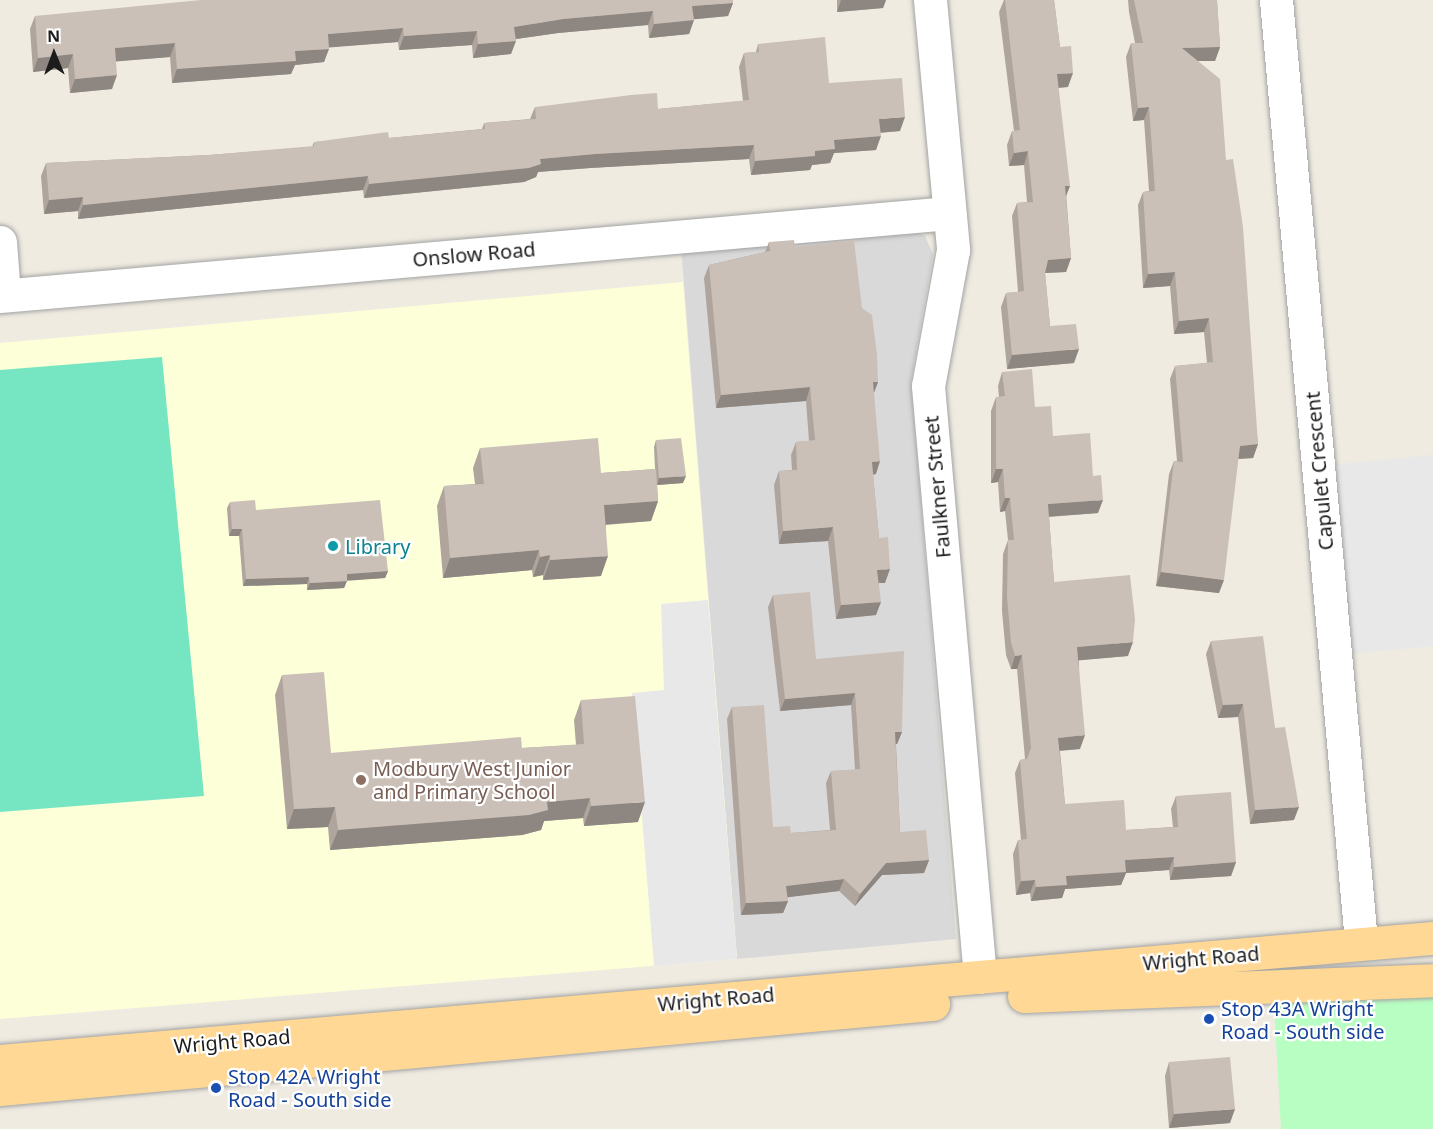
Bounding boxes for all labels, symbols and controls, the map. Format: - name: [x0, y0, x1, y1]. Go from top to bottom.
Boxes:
- north arrow: [24, 24, 84, 84]
- text: N: [47, 25, 60, 47]
- street label: Onslow Road: [411, 237, 537, 271]
- street label: Capulet Crescent: [1300, 391, 1338, 551]
- street label: Faulkner Street: [919, 415, 955, 559]
- place label: Library: [345, 534, 410, 558]
- marker: Library: [326, 539, 340, 553]
- place label: Modbury West Junior and Primary School: [373, 756, 571, 803]
- marker: Modbury West Junior and Primary School: [354, 773, 368, 787]
- street label: Wright Road: [1142, 941, 1260, 975]
- street label: Wright Road: [657, 982, 775, 1016]
- place label: Stop 43A Wright Road - South side: [1221, 996, 1384, 1043]
- marker: Stop 43A Wright Road - South side: [1202, 1012, 1216, 1026]
- street label: Wright Road: [173, 1024, 291, 1058]
- place label: Stop 42A Wright Road - South side: [228, 1064, 391, 1111]
- marker: Stop 42A Wright Road - South side: [209, 1081, 223, 1095]

